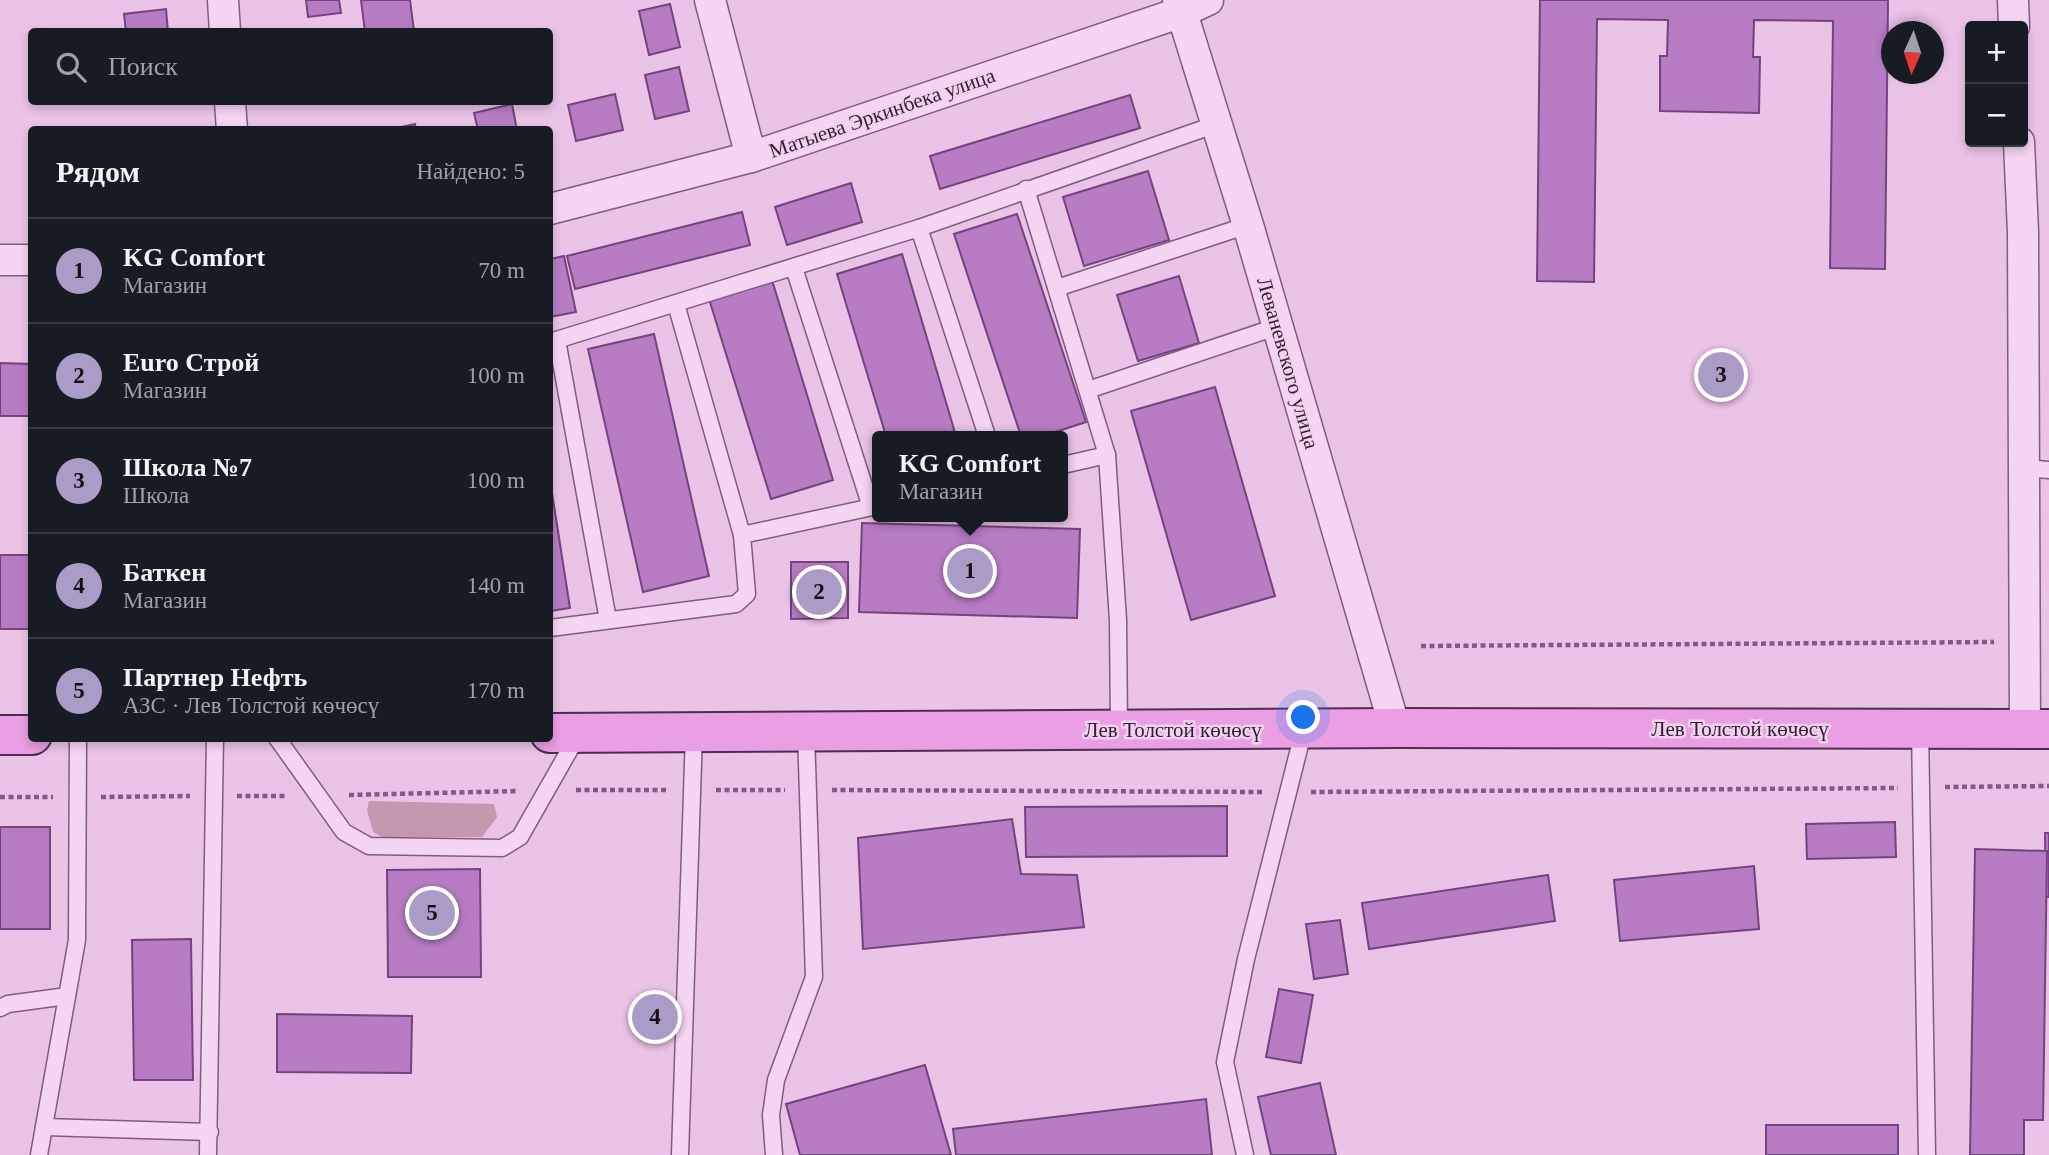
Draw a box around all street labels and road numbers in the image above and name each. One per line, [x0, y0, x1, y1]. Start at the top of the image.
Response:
street label: Матыева Эркинбека улица [766, 63, 999, 163]
street label: Леваневского улица [1252, 274, 1324, 452]
street label: Лев Толстой көчөсү [1651, 717, 1829, 741]
street label: Лев Толстой көчөсү [1084, 718, 1262, 742]

